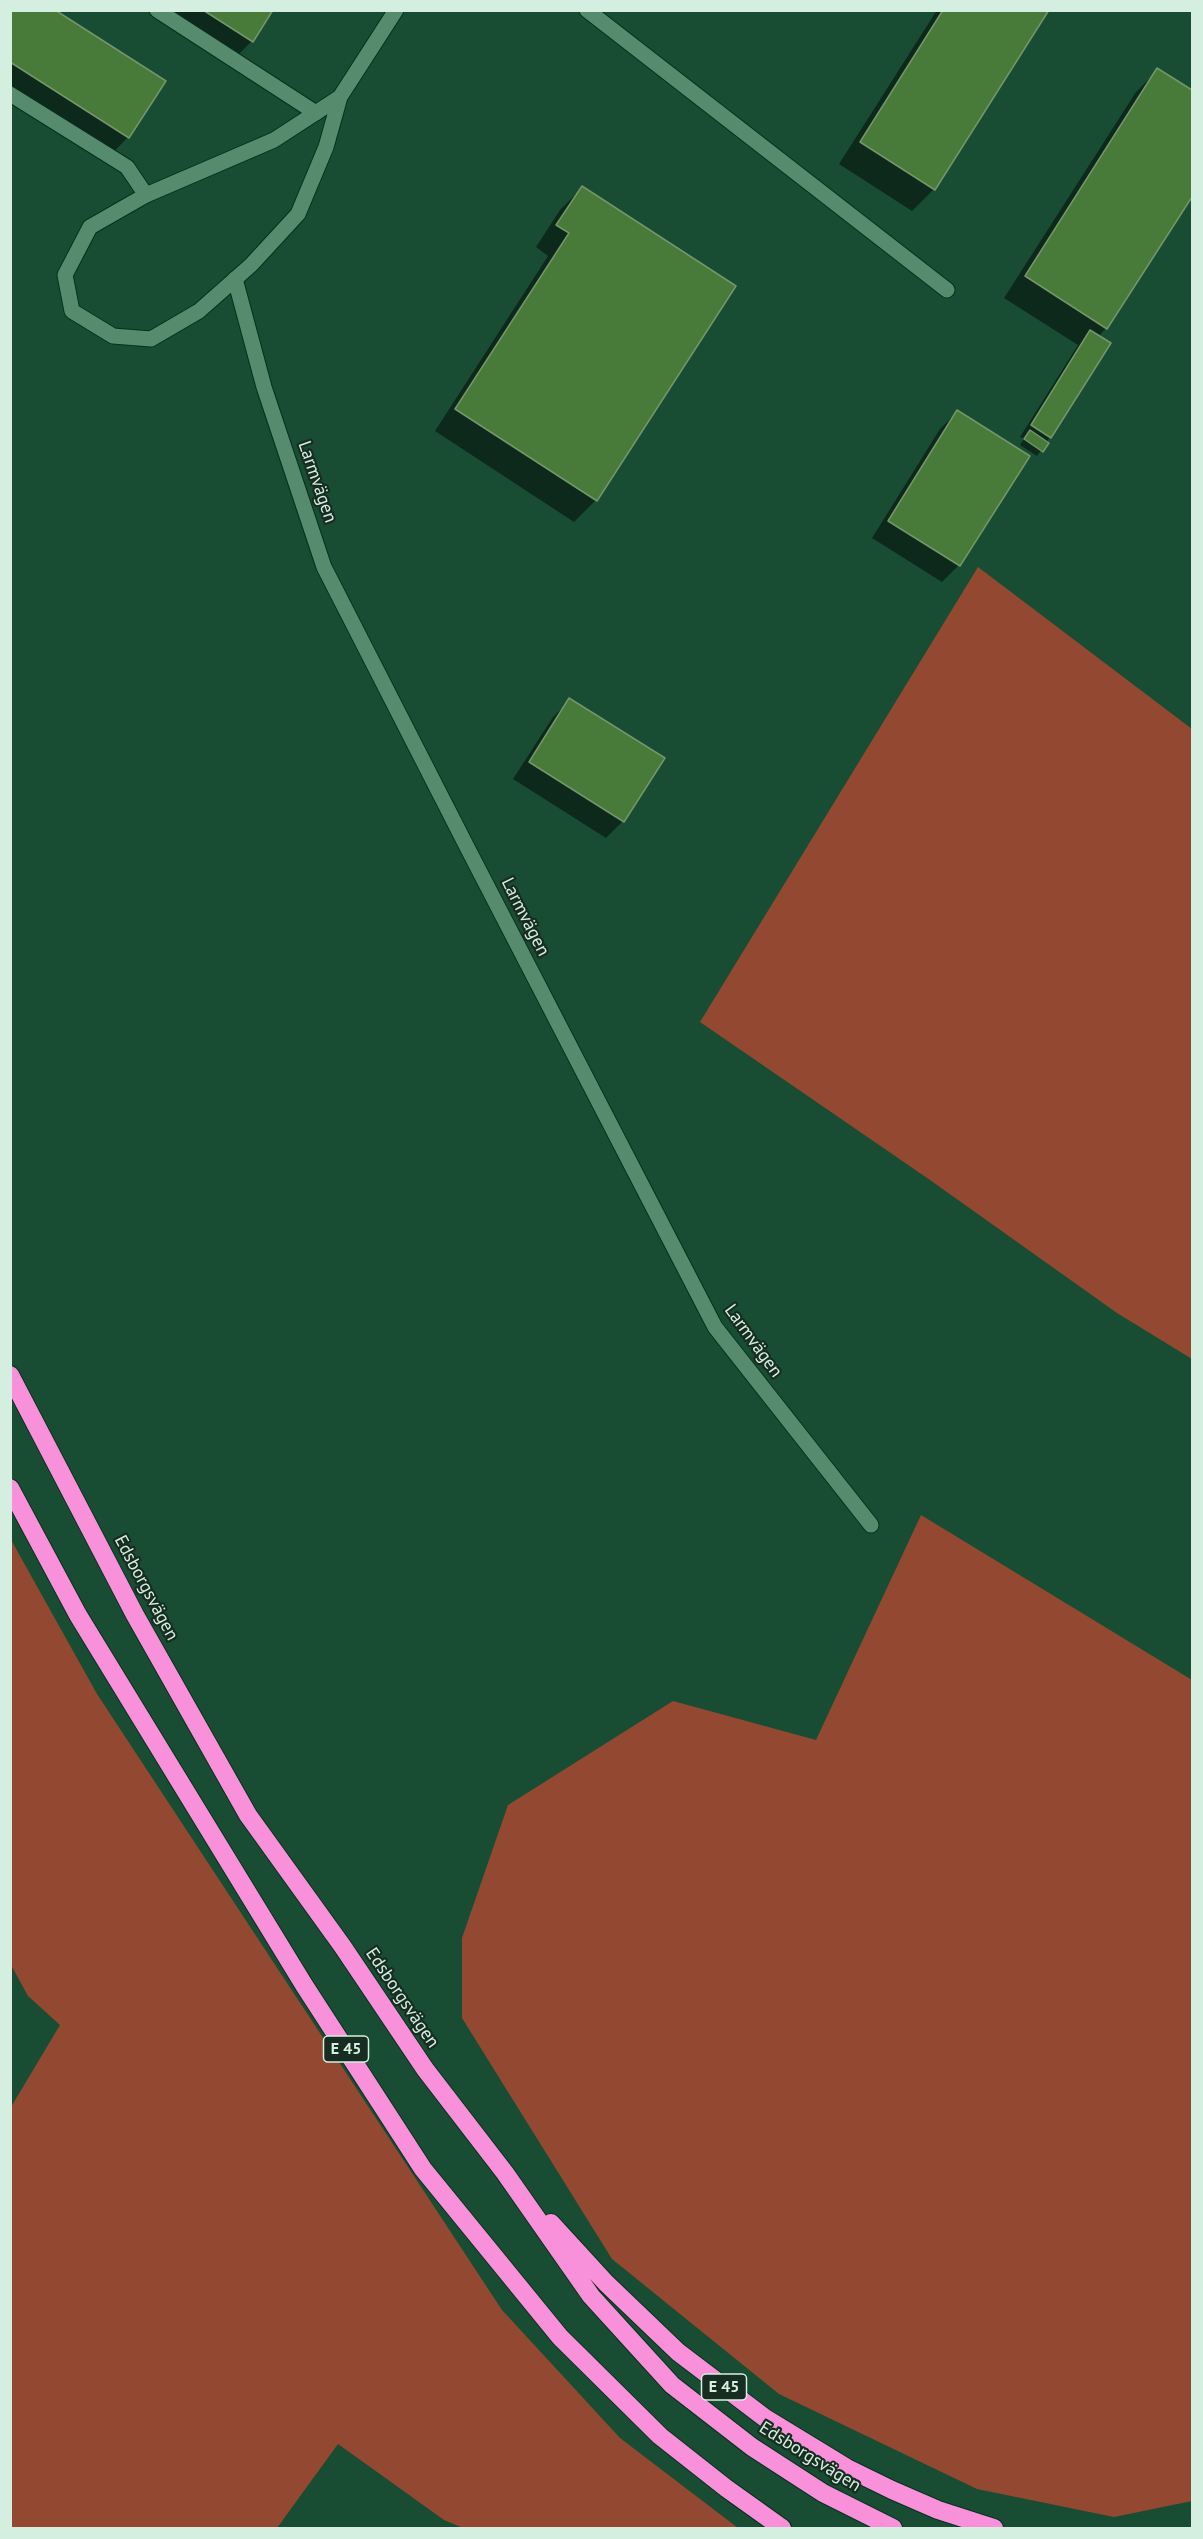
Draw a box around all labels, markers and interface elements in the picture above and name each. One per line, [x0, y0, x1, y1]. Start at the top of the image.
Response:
street label: Larmvägen [293, 438, 341, 526]
street label: Larmvägen [496, 874, 554, 960]
street label: Larmvägen [719, 1300, 787, 1382]
street label: Edsborgsvägen [109, 1532, 183, 1644]
street label: Edsborgsvägen [361, 1944, 443, 2052]
road number: E 45 [324, 2036, 368, 2062]
road number: E 45 [702, 2374, 746, 2400]
street label: Edsborgsvägen [755, 2417, 865, 2497]

